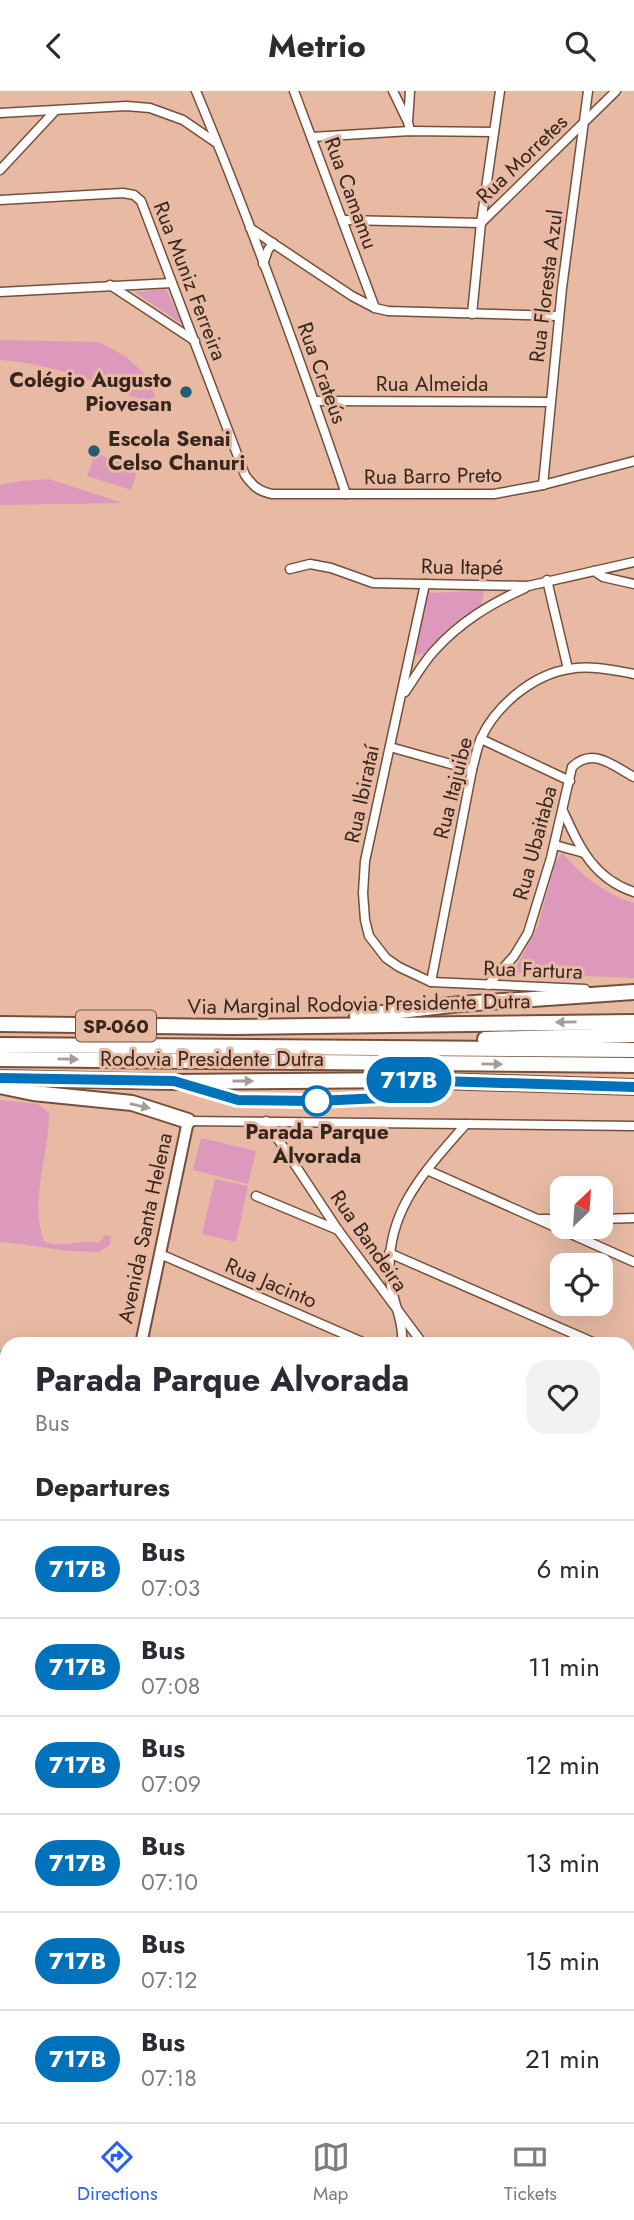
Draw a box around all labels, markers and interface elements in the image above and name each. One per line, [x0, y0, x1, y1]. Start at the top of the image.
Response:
text: Metrio [268, 23, 366, 69]
icon: back [35, 27, 73, 65]
icon: search [561, 27, 599, 65]
street label: Rua Morretes [470, 108, 574, 210]
street label: Rua Camamu [317, 133, 385, 253]
street label: Rua Muniz Ferreira [146, 197, 234, 365]
street label: Rua Floresta Azul [522, 208, 570, 364]
street label: Rua Crateús [290, 318, 354, 428]
place label: Colégio Augusto Piovesan [9, 365, 172, 419]
street label: Rua Almeida [376, 369, 488, 399]
marker: Colégio Augusto Piovesan [178, 384, 194, 400]
place label: Escola Senai Celso Chanuri [108, 424, 245, 478]
marker: Escola Senai Celso Chanuri [86, 443, 102, 459]
street label: Rua Barro Preto [364, 460, 502, 492]
street label: Rua Itapé [421, 551, 504, 583]
street label: Rua Itajuibe [426, 734, 480, 842]
street label: Rua Ibirataí [337, 741, 387, 846]
street label: Rua Ubaitaba [505, 783, 565, 903]
street label: Rua Fartura [483, 953, 583, 987]
street label: Via Marginal Rodovia Presidente Dutra [187, 986, 531, 1022]
road number: SP-060 [76, 1011, 156, 1042]
one-way arrow [555, 1017, 577, 1028]
street label: Rodovia Presidente Dutra [100, 1044, 324, 1074]
one-way arrow [57, 1053, 79, 1065]
line badge: 717B [360, 1057, 458, 1103]
one-way arrow [481, 1058, 503, 1069]
text: 717B [380, 1062, 438, 1097]
one-way arrow [232, 1075, 254, 1087]
marker: Parada Parque Alvorada [302, 1086, 332, 1116]
one-way arrow [129, 1100, 151, 1111]
place label: Parada Parque Alvorada [245, 1117, 389, 1171]
street label: Avenida Santa Helena [110, 1130, 180, 1326]
north arrow [550, 1176, 612, 1239]
map controls [550, 1176, 613, 1316]
street label: Rua Bandeira [323, 1184, 415, 1298]
street label: Rua Jacinto [220, 1250, 322, 1316]
button: locate [550, 1253, 613, 1316]
text: Parada Parque Alvorada [35, 1356, 409, 1403]
button: heart [526, 1360, 600, 1434]
text: Bus [35, 1406, 69, 1440]
text: Departures [35, 1468, 170, 1506]
text: Bus [141, 1533, 185, 1571]
text: 6 min [537, 1550, 600, 1588]
text: 717B [49, 1551, 106, 1586]
text: 07:03 [141, 1571, 200, 1605]
text: Bus [141, 1631, 185, 1669]
text: 11 min [528, 1648, 600, 1686]
text: 717B [49, 1649, 106, 1684]
text: 07:08 [141, 1669, 200, 1703]
text: Bus [141, 1729, 185, 1767]
text: 12 min [525, 1746, 600, 1784]
text: 717B [49, 1747, 106, 1782]
text: 07:09 [141, 1767, 201, 1801]
text: Bus [141, 1827, 185, 1865]
text: 13 min [526, 1844, 600, 1882]
text: 717B [49, 1845, 106, 1880]
text: 07:10 [141, 1865, 198, 1899]
text: Bus [141, 1925, 185, 1963]
text: 15 min [525, 1942, 600, 1980]
text: 717B [49, 1943, 106, 1978]
text: 07:12 [141, 1963, 197, 1997]
text: Bus [141, 2023, 185, 2061]
text: 21 min [525, 2040, 600, 2078]
text: 717B [49, 2041, 106, 2076]
text: 07:18 [141, 2061, 197, 2095]
tab: Directions [77, 2138, 158, 2207]
tab: Map [312, 2138, 350, 2207]
tab: Tickets [504, 2138, 557, 2207]

